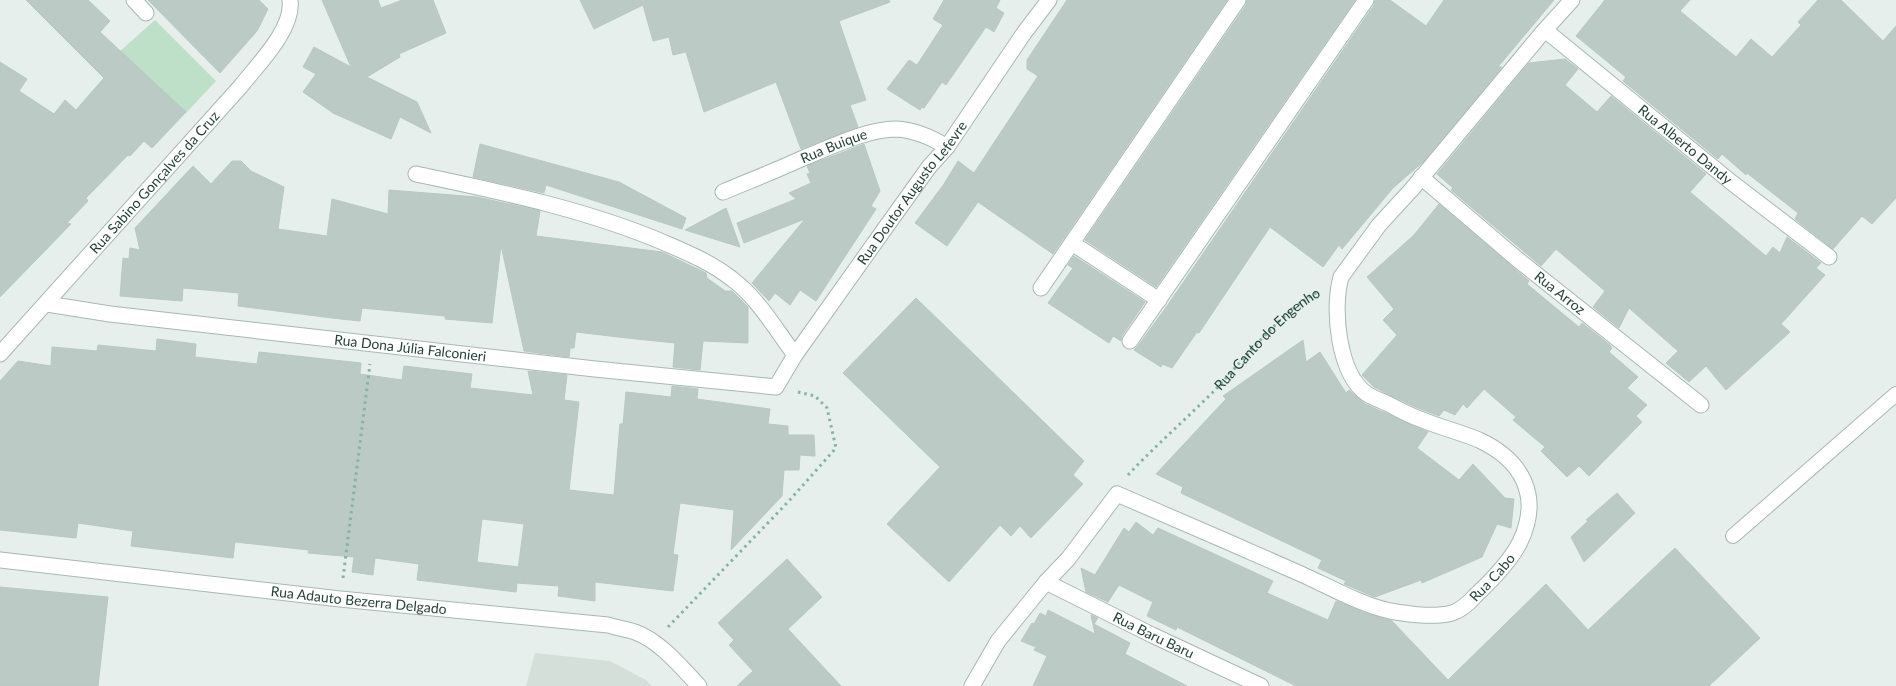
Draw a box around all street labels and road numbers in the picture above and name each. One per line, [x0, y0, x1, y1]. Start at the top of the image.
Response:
street label: Rua Alberto Dandy [1635, 101, 1737, 188]
street label: Rua Sabino Gonçalves da Cruz [86, 107, 223, 257]
street label: Rua Doutor Augusto Lefevre [853, 118, 970, 268]
street label: Rua Buique [798, 125, 869, 166]
street label: Rua Arroz [1531, 267, 1589, 318]
street label: Rua Canto do Engenho [1210, 284, 1323, 393]
street label: Rua Dona Júlia Falconieri [333, 330, 487, 365]
street label: Rua Cabo [1465, 550, 1518, 604]
street label: Rua Adauto Bezerra Delgado [270, 582, 448, 617]
street label: Rua Baru Baru [1110, 608, 1197, 662]

